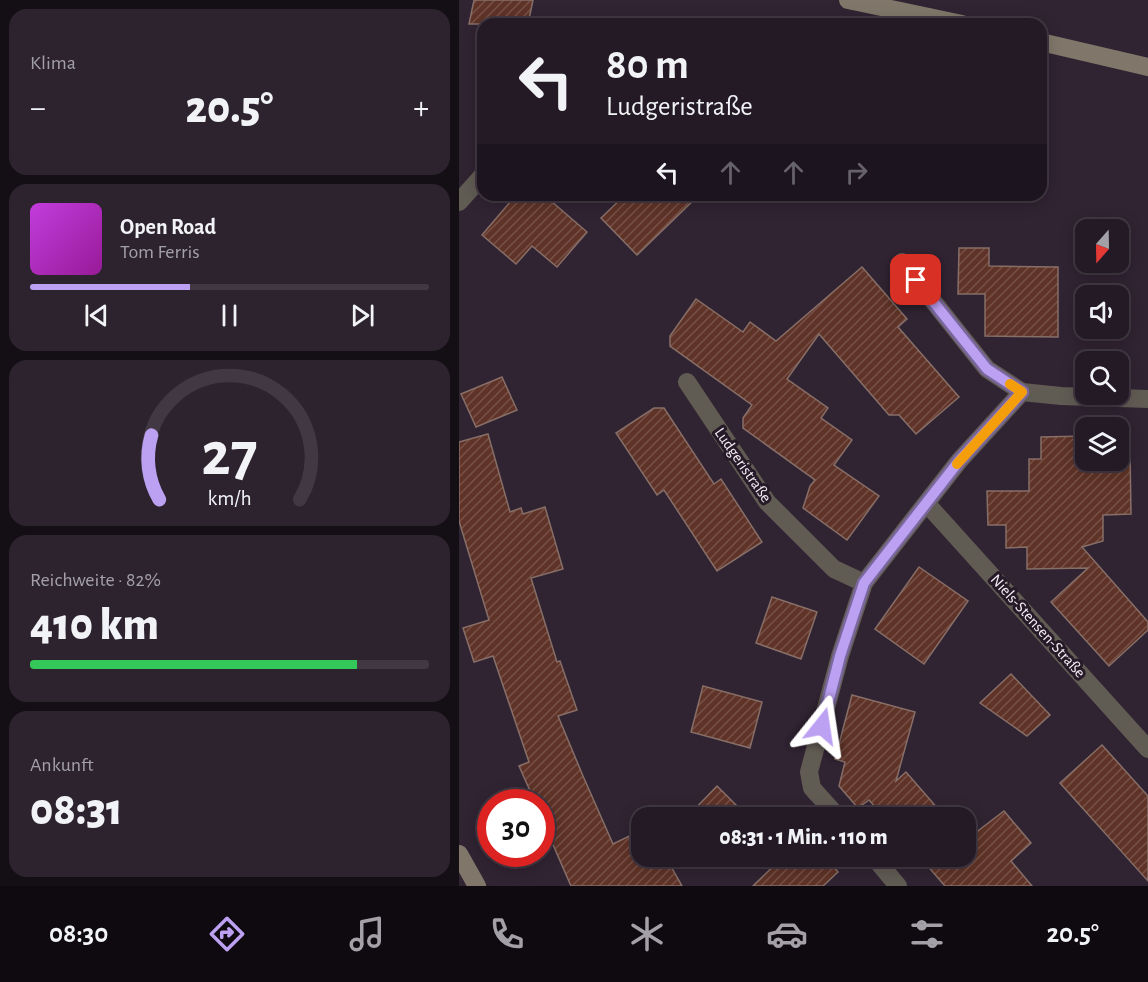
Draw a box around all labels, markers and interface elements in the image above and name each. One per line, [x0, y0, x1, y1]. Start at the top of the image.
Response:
icon: left [507, 42, 585, 120]
text: 80 m [606, 44, 689, 86]
text: Klima [30, 53, 76, 73]
text: 20.5° [186, 86, 273, 131]
text: − [30, 92, 46, 125]
text: + [413, 92, 429, 125]
text: Ludgeristraße [606, 93, 753, 120]
icon: left [651, 156, 684, 189]
icon: ahead [714, 156, 747, 189]
icon: ahead [777, 156, 810, 189]
icon: right [840, 156, 873, 189]
text: Open Road [120, 216, 216, 238]
north arrow [1075, 219, 1129, 273]
map controls [1075, 219, 1129, 471]
text: Tom Ferris [120, 242, 200, 262]
pin [890, 254, 941, 305]
icon: arrive [899, 263, 932, 296]
button: sound [1075, 285, 1129, 339]
icon: previous [80, 299, 113, 332]
icon: pause [213, 299, 246, 332]
icon: next [346, 299, 379, 332]
button: search [1075, 351, 1129, 405]
button: layers [1075, 417, 1129, 471]
text: 27 [201, 424, 258, 486]
street label: Ludgeristraße [712, 425, 774, 505]
text: km/h [207, 488, 252, 509]
text: Reichweite · 82% [30, 570, 161, 590]
street label: Niels-Stensen-Straße [988, 571, 1088, 681]
text: 410 km [30, 603, 159, 648]
position arrow [790, 694, 854, 758]
text: Ankunft [30, 755, 94, 775]
text: 08:31 [30, 788, 123, 833]
speed limit sign: 30 [477, 789, 555, 867]
text: 08:31 · 1 Min. · 110 m [719, 826, 888, 848]
icon: directions [206, 913, 248, 955]
icon: music [346, 913, 388, 955]
icon: phone [486, 913, 528, 955]
icon: climate [626, 913, 668, 955]
icon: car [766, 913, 808, 955]
icon: filters [906, 913, 948, 955]
text: 08:30 [49, 920, 108, 947]
text: 20.5° [1046, 920, 1099, 947]

